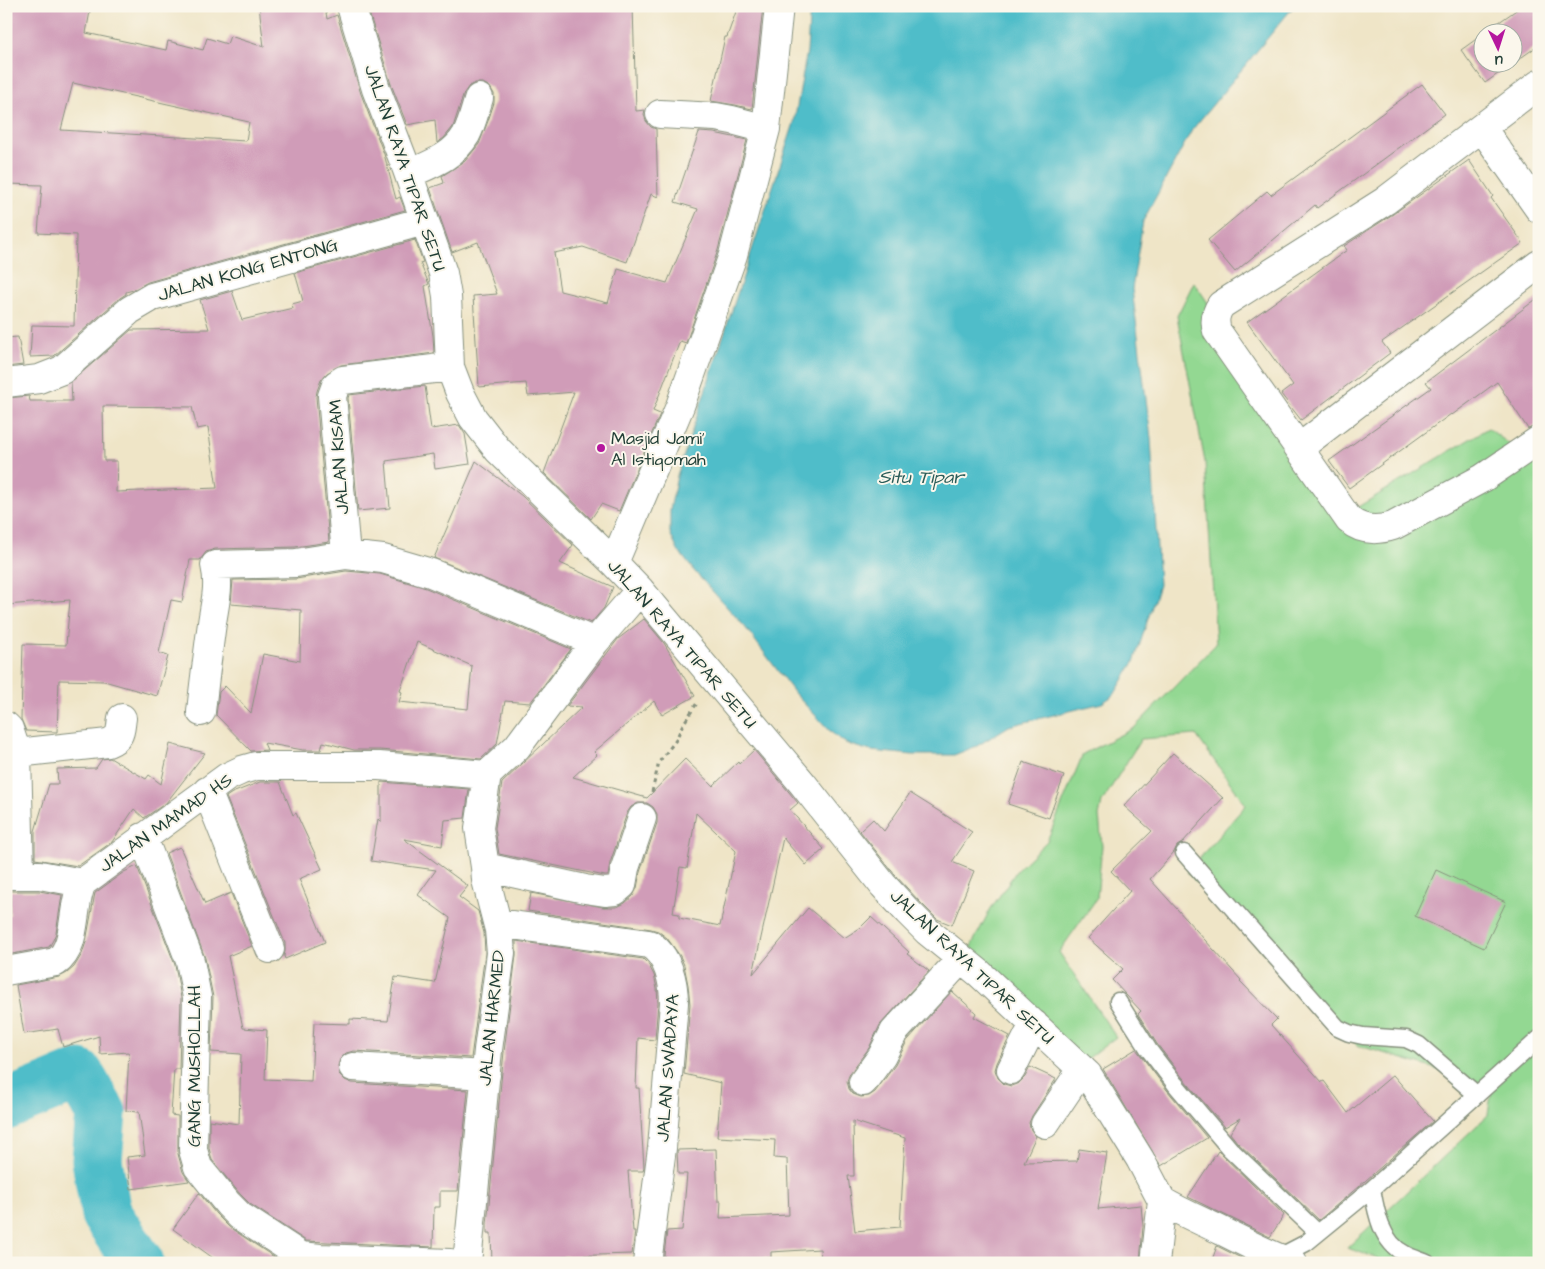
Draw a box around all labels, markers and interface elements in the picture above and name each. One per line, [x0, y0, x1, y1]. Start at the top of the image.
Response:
north arrow [1472, 22, 1522, 72]
text: U [1494, 50, 1503, 70]
street label: JALAN RAYA TIPAR SETU [358, 61, 452, 275]
street label: JALAN KONG ENTONG [155, 232, 342, 308]
street label: JALAN KISAM [323, 399, 355, 515]
place label: Masjid Jami' Al Istiqomah [611, 426, 706, 472]
marker: Masjid Jami' Al Istiqomah [595, 442, 607, 454]
water label: Situ Tipar [878, 464, 966, 491]
street label: JALAN RAYA TIPAR SETU [601, 554, 763, 734]
street label: JALAN MAMAD HS [94, 768, 238, 878]
street label: JALAN RAYA TIPAR SETU [884, 884, 1060, 1050]
street label: JALAN HARMED [472, 949, 512, 1087]
street label: GANG MUSHOLLAH [182, 985, 207, 1147]
street label: JALAN SWADAYA [650, 993, 686, 1143]

